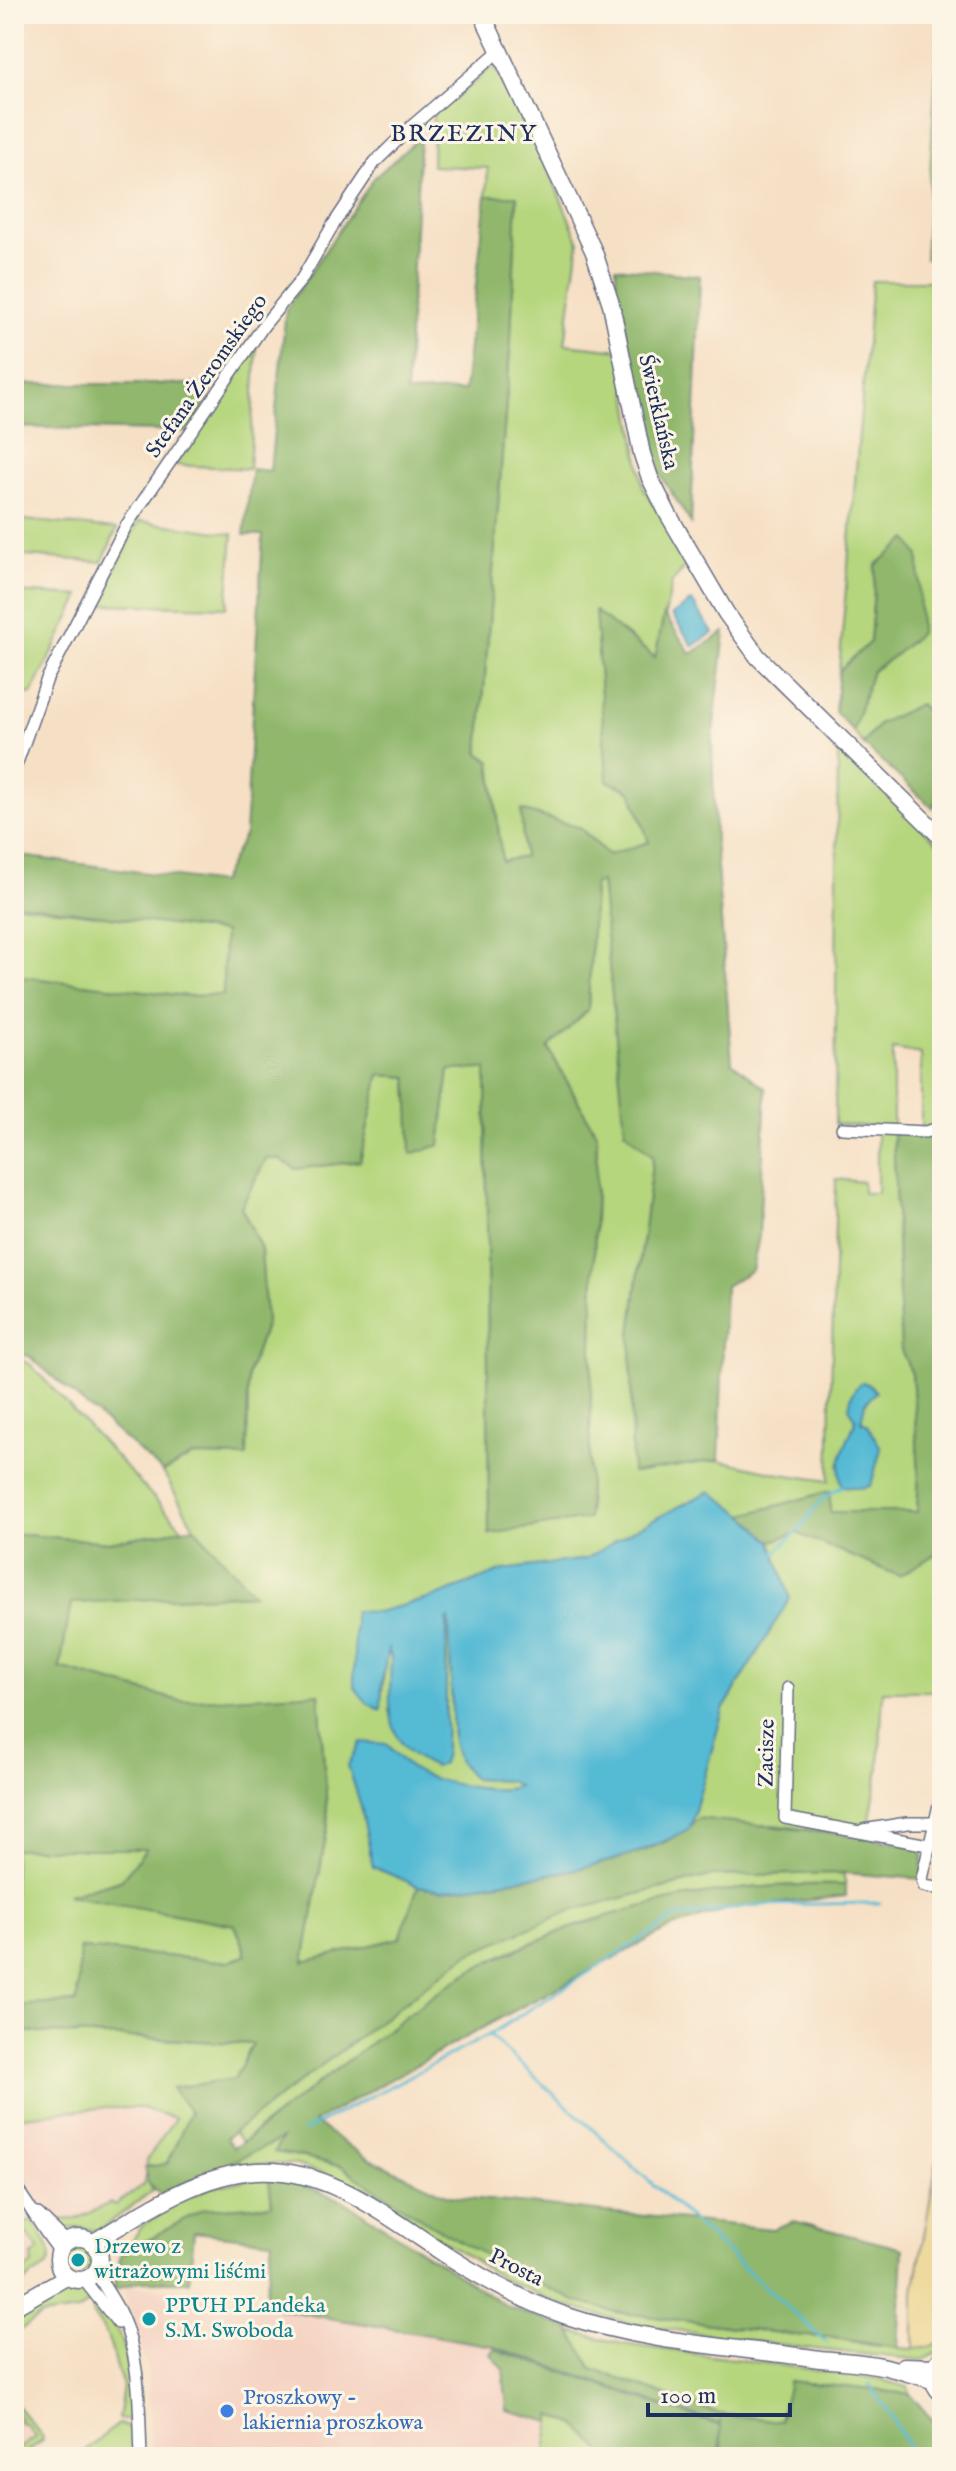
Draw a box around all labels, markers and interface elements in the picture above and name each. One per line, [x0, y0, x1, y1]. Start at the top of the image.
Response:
district label: BRZEZINY [390, 119, 538, 150]
street label: Stefana Żeromskiego [140, 288, 274, 464]
street label: Świerklańska [631, 352, 685, 473]
street label: Zacisze [752, 1719, 782, 1787]
place label: Drzewo z witrażowymi liśćmi [94, 2233, 266, 2286]
street label: Prosta [484, 2242, 548, 2294]
marker: Drzewo z witrażowymi liśćmi [69, 2251, 87, 2269]
place label: PPUH PLandeka S.M. Swoboda [165, 2292, 326, 2345]
marker: PPUH PLandeka S.M. Swoboda [140, 2310, 158, 2328]
scale bar [648, 2367, 790, 2417]
text: 100 m [660, 2381, 716, 2412]
place label: Proszkowy - lakiernia proszkowa [243, 2384, 424, 2437]
marker: Proszkowy - lakiernia proszkowa [218, 2402, 236, 2420]

